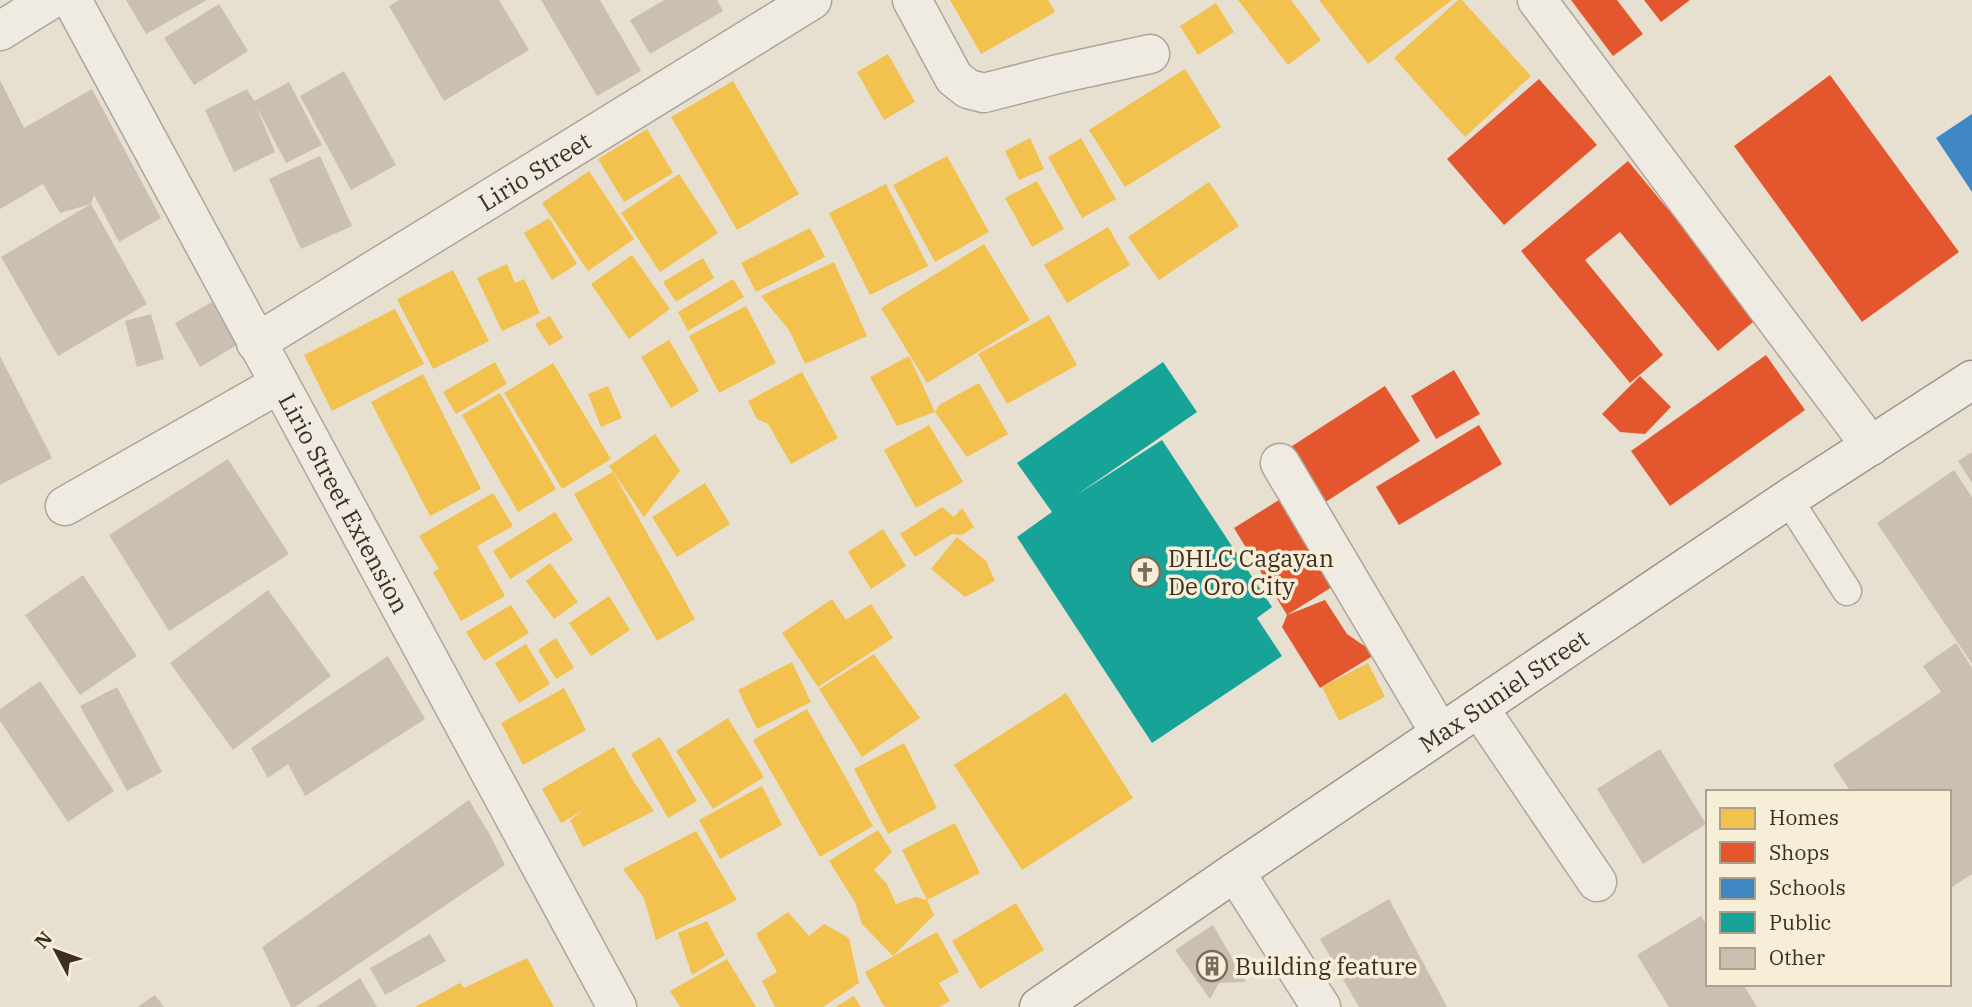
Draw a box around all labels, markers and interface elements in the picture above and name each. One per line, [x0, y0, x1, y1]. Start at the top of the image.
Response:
street label: Lirio Street [472, 124, 597, 218]
street label: Lirio Street Extension [272, 387, 417, 619]
place label: DHLC Cagayan De Oro City [1168, 542, 1334, 602]
church icon: DHLC Cagayan De Oro City [1128, 555, 1162, 589]
street label: Max Suniel Street [1413, 622, 1595, 759]
legend [1706, 790, 1951, 986]
text: Homes [1769, 803, 1839, 831]
text: Shops [1769, 838, 1829, 866]
text: Schools [1769, 873, 1846, 901]
text: Public [1769, 908, 1831, 936]
north arrow [21, 916, 91, 986]
text: N [29, 926, 57, 953]
text: Other [1769, 943, 1826, 971]
building icon: Building feature [1195, 949, 1229, 983]
place label: Building feature [1235, 950, 1417, 982]

